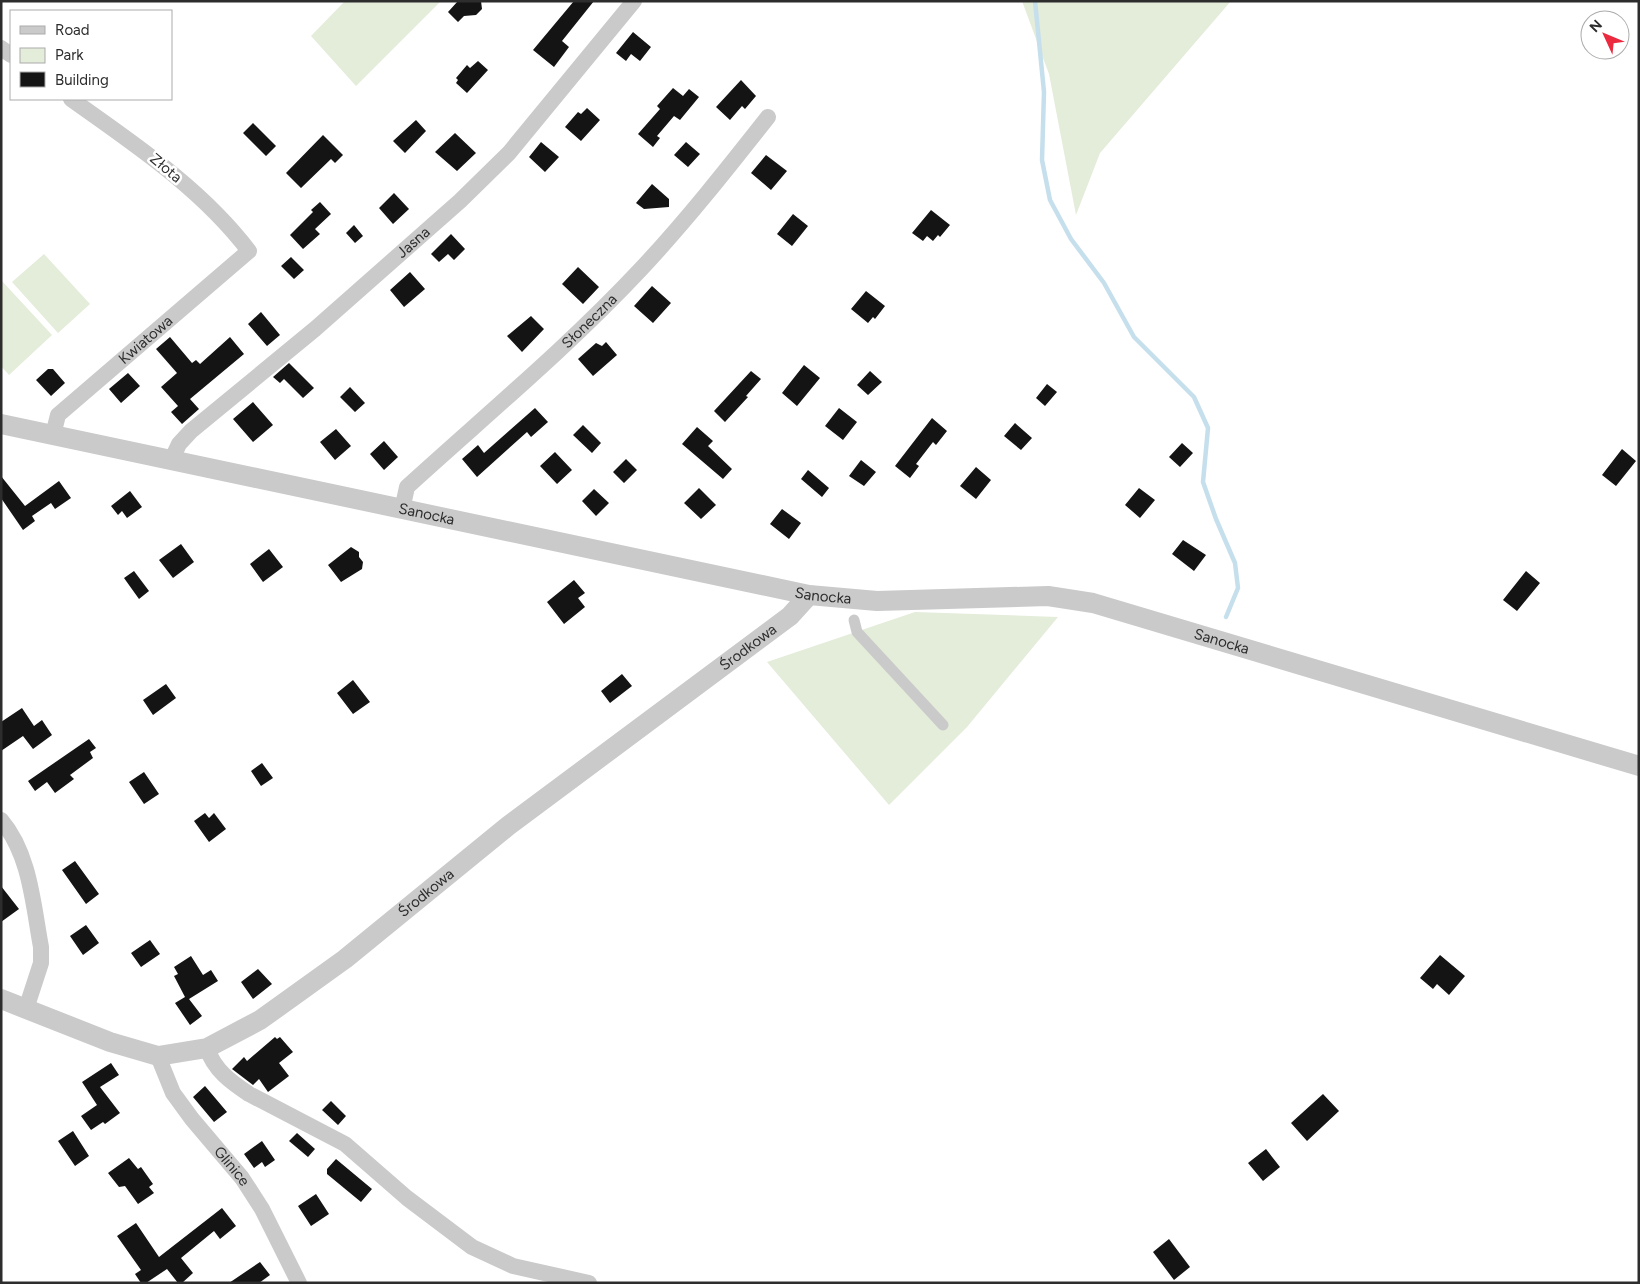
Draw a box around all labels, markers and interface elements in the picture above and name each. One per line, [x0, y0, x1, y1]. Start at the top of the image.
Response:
legend [10, 10, 172, 100]
north arrow [1580, 10, 1630, 60]
text: N [1586, 17, 1606, 36]
text: Road [55, 21, 90, 39]
text: Park [55, 46, 84, 64]
text: Building [55, 71, 109, 89]
street label: Złota [146, 150, 186, 186]
street label: Jasna [393, 223, 434, 262]
street label: Słoneczna [558, 290, 621, 352]
street label: Kwiatowa [115, 312, 176, 368]
street label: Sanocka [397, 499, 456, 529]
street label: Sanocka [793, 583, 852, 608]
street label: Środkowa [716, 620, 780, 674]
street label: Sanocka [1192, 625, 1251, 658]
street label: Środkowa [395, 865, 458, 921]
street label: Glinice [210, 1143, 254, 1189]

